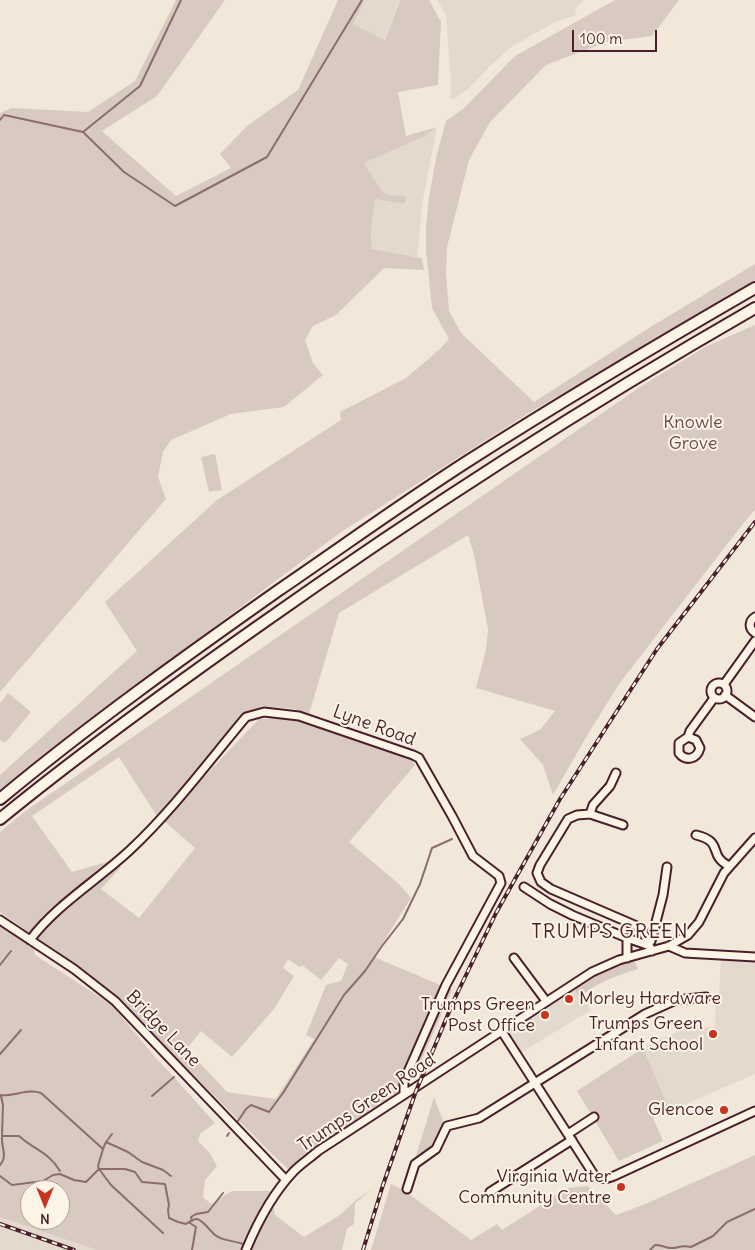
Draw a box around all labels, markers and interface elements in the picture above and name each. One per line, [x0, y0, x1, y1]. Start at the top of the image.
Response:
scale bar [575, 20, 660, 52]
text: 100 m [580, 29, 622, 48]
park label: Knowle Grove [663, 412, 723, 454]
street label: Lyne Road [330, 701, 418, 751]
district label: TRUMPS GREEN [530, 920, 690, 944]
street label: Bridge Lane [121, 986, 205, 1072]
place label: Morley Hardware [579, 988, 721, 1010]
marker: Morley Hardware [563, 993, 575, 1005]
place label: Trumps Green Post Office [421, 994, 535, 1036]
marker: Trumps Green Post Office [539, 1009, 551, 1021]
place label: Trumps Green Infant School [589, 1013, 703, 1056]
marker: Trumps Green Infant School [707, 1028, 719, 1040]
street label: Trumps Green Road [294, 1049, 440, 1157]
place label: Glencoe [648, 1099, 714, 1121]
marker: Glencoe [718, 1104, 730, 1116]
place label: Virginia Water Community Centre [458, 1166, 611, 1208]
north arrow [20, 1180, 70, 1230]
marker: Virginia Water Community Centre [615, 1181, 627, 1193]
text: N [40, 1210, 50, 1228]

